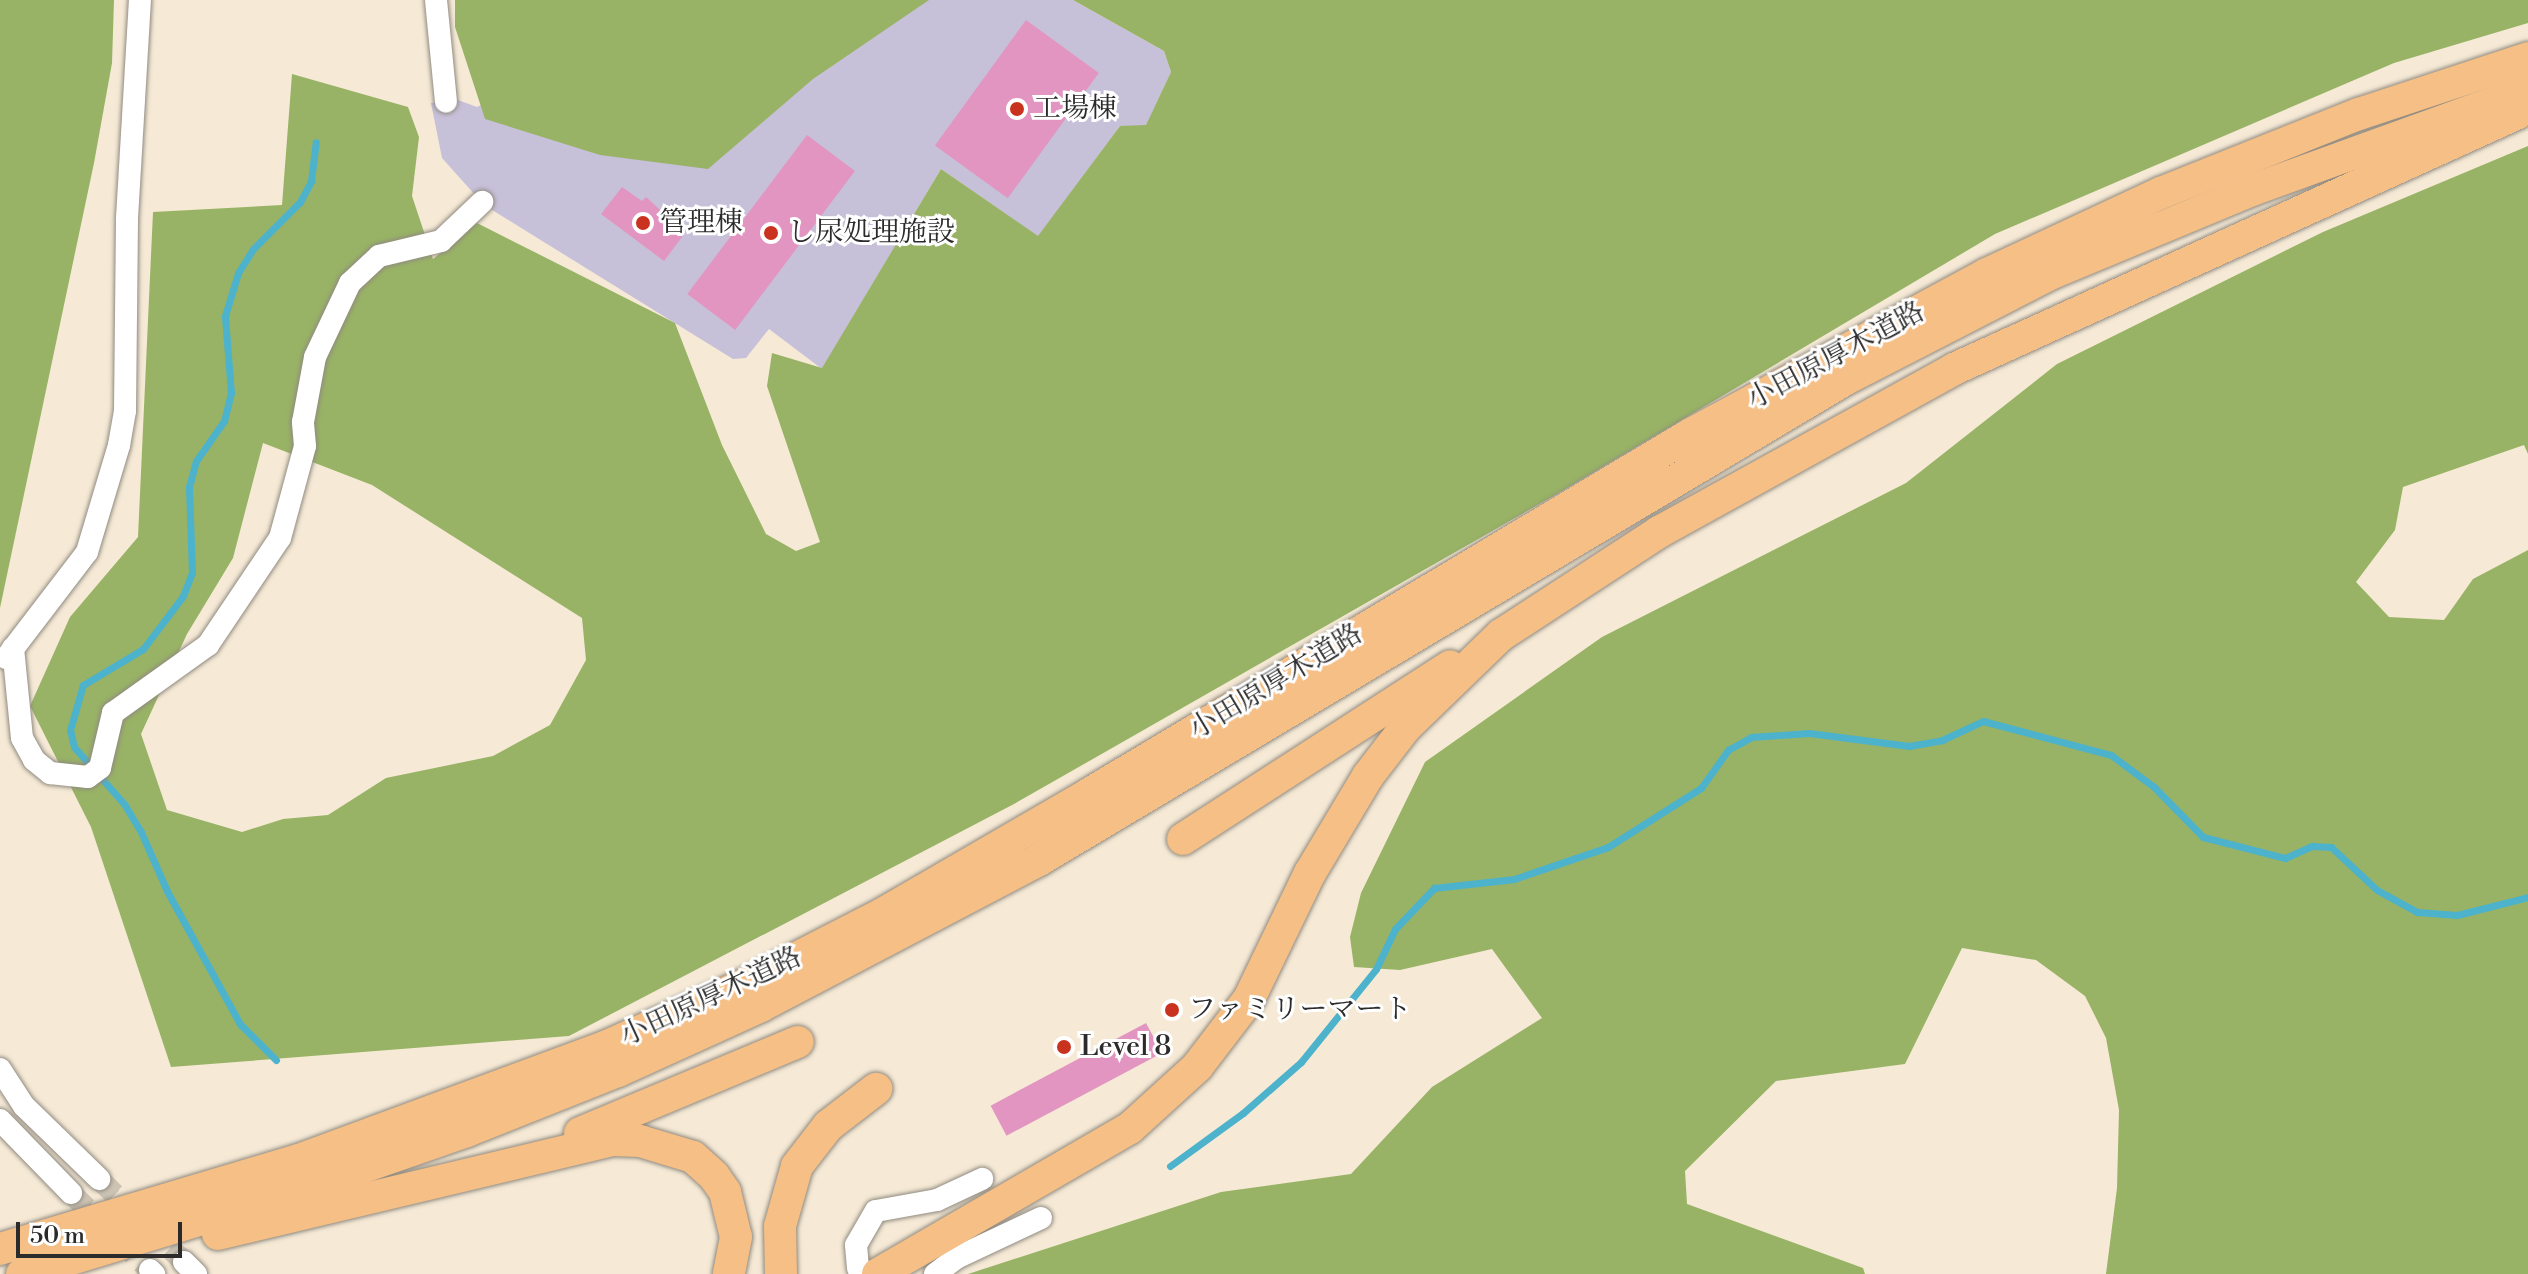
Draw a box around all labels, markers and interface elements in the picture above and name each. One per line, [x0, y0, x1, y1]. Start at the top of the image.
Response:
place label: 工場棟 [1033, 92, 1117, 126]
marker: 工場棟 [1008, 100, 1026, 118]
place label: 管理棟 [659, 206, 743, 240]
marker: 管理棟 [634, 214, 652, 232]
place label: し尿処理施設 [787, 216, 955, 250]
marker: し尿処理施設 [762, 224, 780, 242]
street label: 小田原厚木道路 [1742, 295, 1930, 417]
street label: 小田原厚木道路 [1183, 617, 1369, 747]
street label: 小田原厚木道路 [615, 940, 807, 1054]
place label: ファミリーマート [1188, 993, 1412, 1027]
marker: ファミリーマート [1163, 1001, 1181, 1019]
place label: Level 8 [1080, 1030, 1171, 1064]
marker: Level 8 [1055, 1038, 1073, 1056]
scale bar [20, 1206, 186, 1256]
text: 50 m [30, 1221, 85, 1251]

